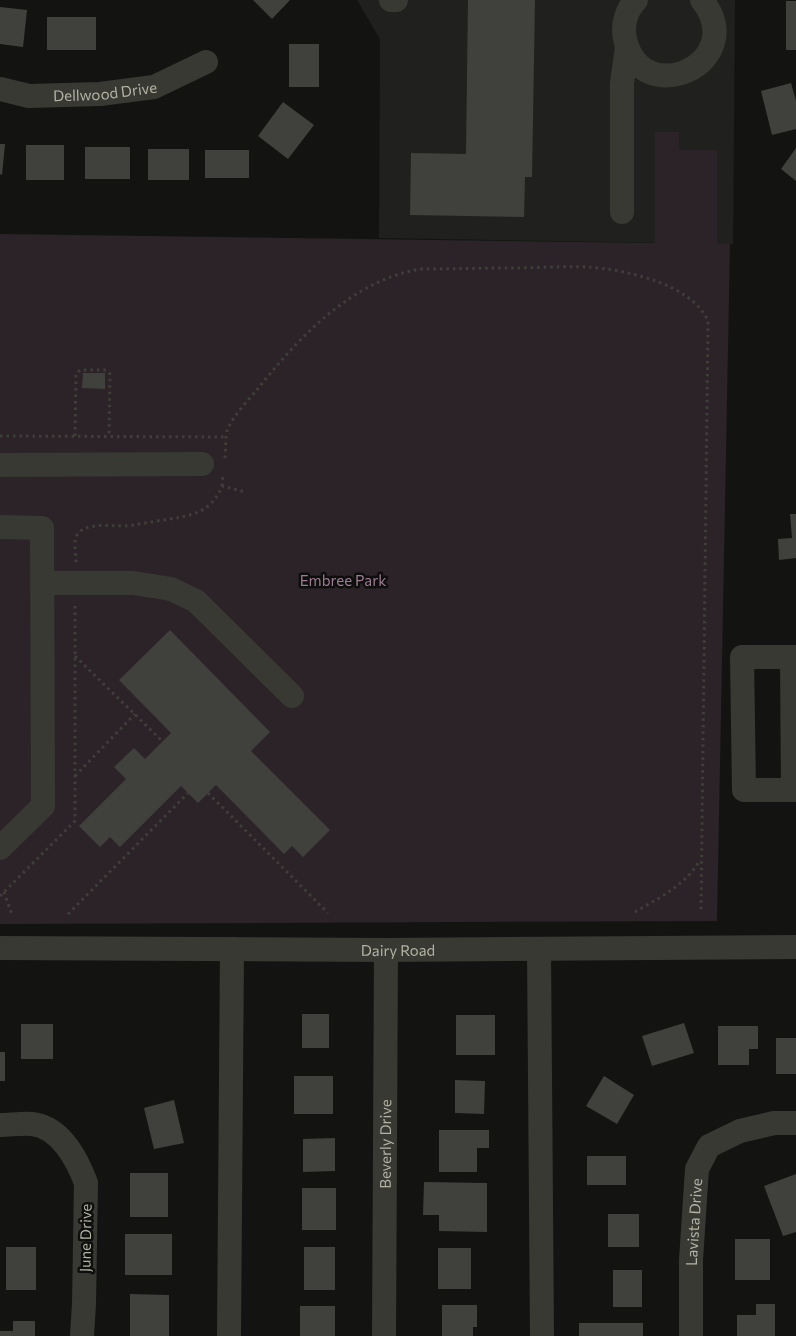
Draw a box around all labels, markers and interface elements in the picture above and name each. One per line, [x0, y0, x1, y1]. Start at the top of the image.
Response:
street label: Dellwood Drive [53, 78, 158, 104]
park label: Embree Park [300, 571, 386, 589]
street label: Dairy Road [361, 941, 435, 959]
street label: Beverly Drive [376, 1099, 394, 1189]
street label: Lavista Drive [682, 1178, 705, 1266]
street label: June Drive [75, 1204, 95, 1272]

